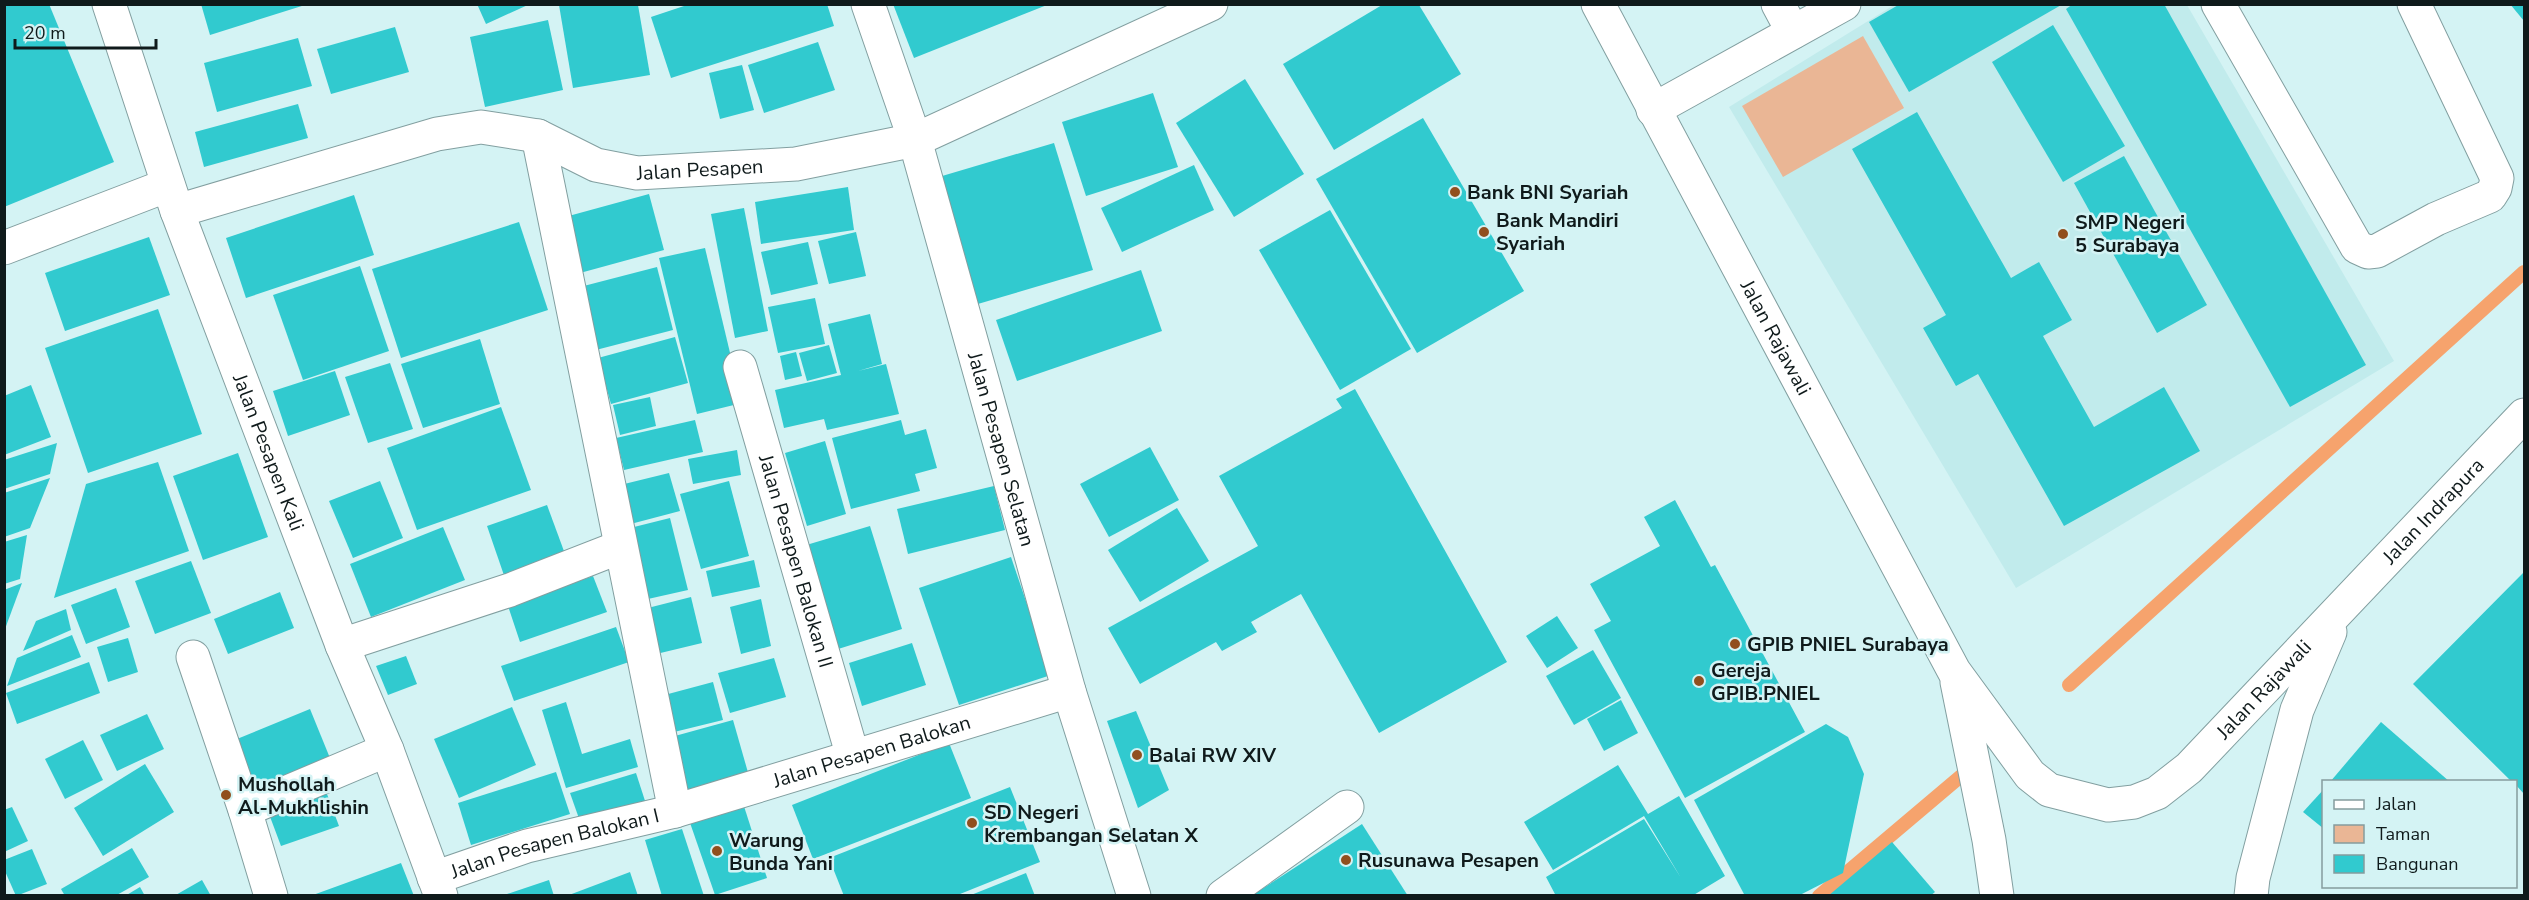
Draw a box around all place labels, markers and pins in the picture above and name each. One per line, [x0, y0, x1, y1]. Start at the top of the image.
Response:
place label: Bank BNI Syariah [1467, 179, 1629, 206]
marker: Bank BNI Syariah [1448, 185, 1462, 199]
place label: Bank Mandiri Syariah [1496, 207, 1619, 257]
place label: SMP Negeri 5 Surabaya [2075, 209, 2185, 259]
marker: Bank Mandiri Syariah [1477, 225, 1491, 239]
marker: SMP Negeri 5 Surabaya [2056, 227, 2070, 241]
place label: GPIB PNIEL Surabaya [1747, 631, 1949, 658]
marker: GPIB PNIEL Surabaya [1728, 637, 1742, 651]
place label: Gereja GPIB.PNIEL [1711, 657, 1820, 707]
marker: Gereja GPIB.PNIEL [1692, 674, 1706, 688]
place label: Balai RW XIV [1149, 742, 1277, 769]
marker: Balai RW XIV [1130, 748, 1144, 762]
place label: Mushollah Al-Mukhlishin [238, 771, 369, 821]
marker: Mushollah Al-Mukhlishin [219, 788, 233, 802]
place label: SD Negeri Krembangan Selatan X [984, 799, 1199, 849]
marker: SD Negeri Krembangan Selatan X [965, 816, 979, 830]
place label: Warung Bunda Yani [729, 827, 833, 877]
marker: Warung Bunda Yani [710, 844, 724, 858]
place label: Rusunawa Pesapen [1358, 847, 1539, 874]
marker: Rusunawa Pesapen [1339, 853, 1353, 867]

